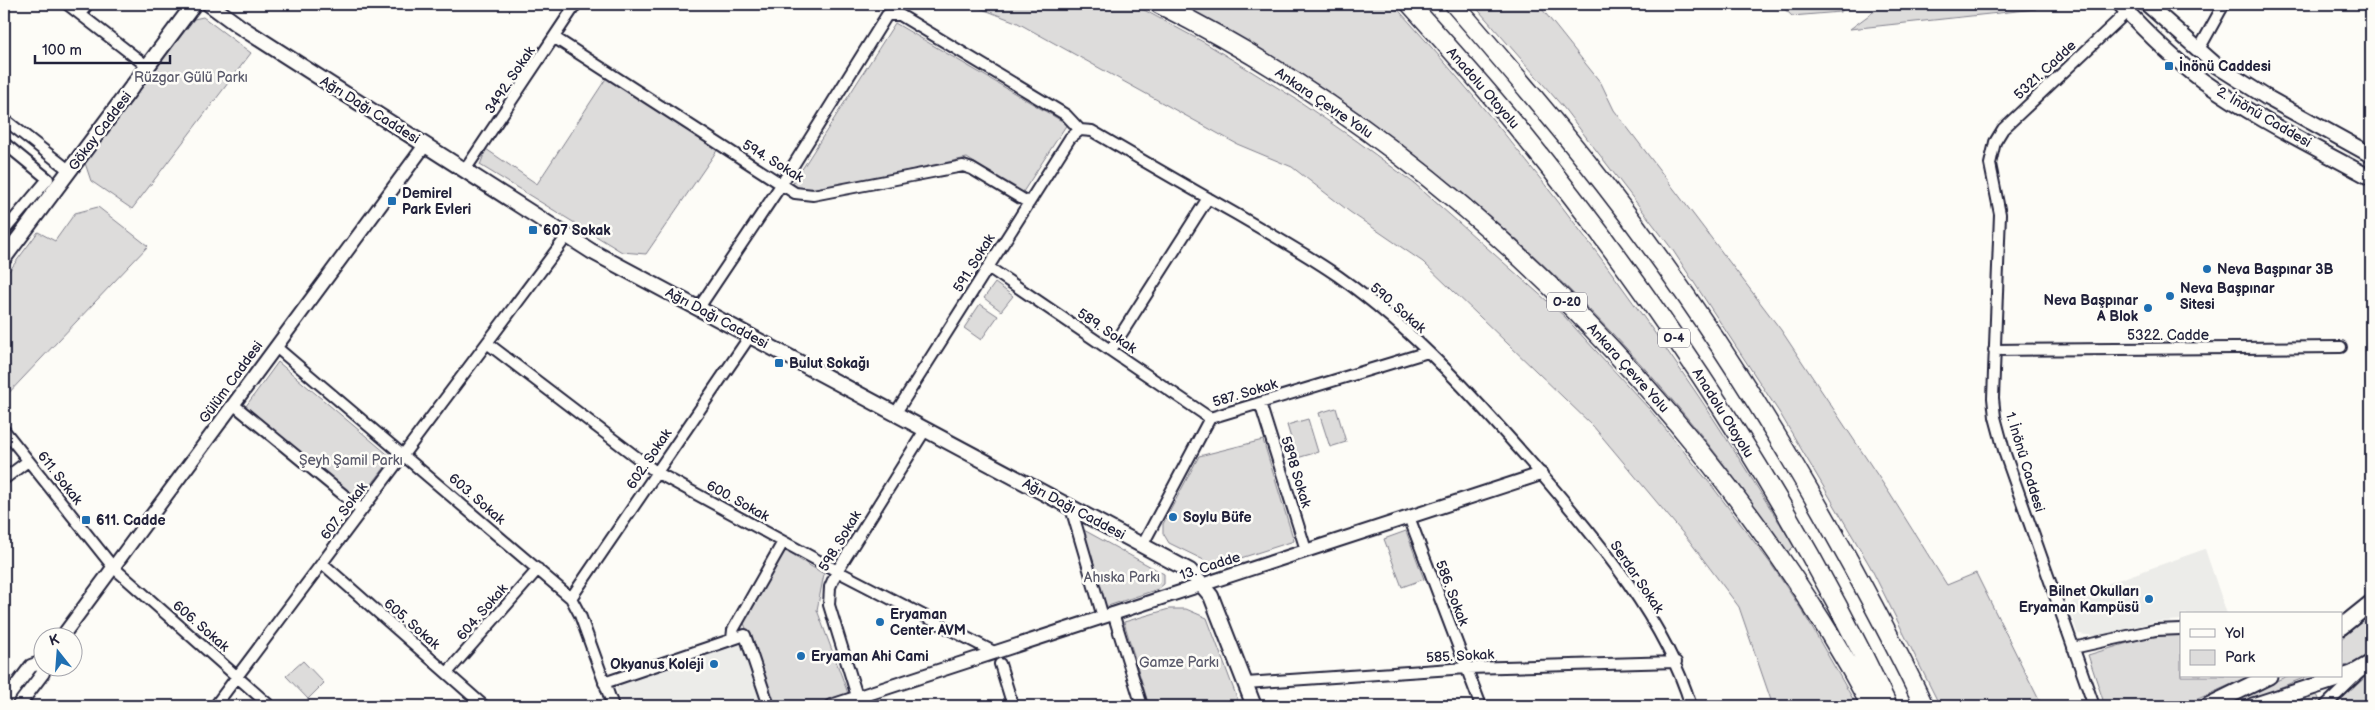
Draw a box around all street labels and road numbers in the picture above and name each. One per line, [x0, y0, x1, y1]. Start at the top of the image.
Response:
street label: 5321. Cadde [2010, 37, 2080, 103]
street label: 3492. Sokak [481, 43, 539, 117]
street label: Anadolu Otoyolu [1443, 44, 1523, 132]
street label: Ankara Çevre Yolu [1272, 64, 1376, 142]
street label: Ağrı Dağı Caddesi [317, 73, 423, 147]
street label: 2. İnönü Caddesi [2214, 82, 2315, 151]
street label: Gökay Caddesi [65, 88, 135, 174]
street label: 594. Sokak [739, 136, 807, 186]
street label: 591. Sokak [949, 231, 999, 295]
street label: 590. Sokak [1367, 279, 1429, 337]
street label: Ağrı Dağı Caddesi [663, 284, 771, 352]
road number: O-20 [1547, 292, 1587, 312]
street label: 589. Sokak [1074, 305, 1140, 357]
street label: Ankara Çevre Yolu [1583, 320, 1673, 416]
street label: 5322. Cadde [2127, 327, 2209, 344]
road number: O-4 [1658, 328, 1690, 348]
street label: Gülüm Caddesi [196, 338, 266, 426]
street label: Anadolu Otoyolu [1689, 365, 1757, 461]
street label: 587. Sokak [1210, 375, 1280, 411]
street label: 1. İnönü Caddesi [2002, 410, 2049, 514]
street label: 602. Sokak [623, 425, 675, 492]
street label: 5898 Sokak [1277, 434, 1315, 510]
street label: 611. Sokak [34, 448, 86, 508]
street label: 603. Sokak [445, 470, 509, 528]
street label: Ağrı Dağı Caddesi [1020, 475, 1128, 543]
street label: 600. Sokak [704, 477, 772, 525]
street label: 607. Sokak [317, 479, 371, 543]
street label: 598. Sokak [815, 507, 865, 575]
street label: Serdar Sokak [1607, 537, 1668, 617]
street label: 13. Cadde [1178, 548, 1242, 584]
street label: 586. Sokak [1432, 558, 1472, 628]
street label: 604. Sokak [453, 580, 511, 644]
street label: 605. Sokak [380, 595, 444, 653]
street label: 606. Sokak [169, 597, 233, 655]
street label: 585. Sokak [1425, 646, 1495, 666]

